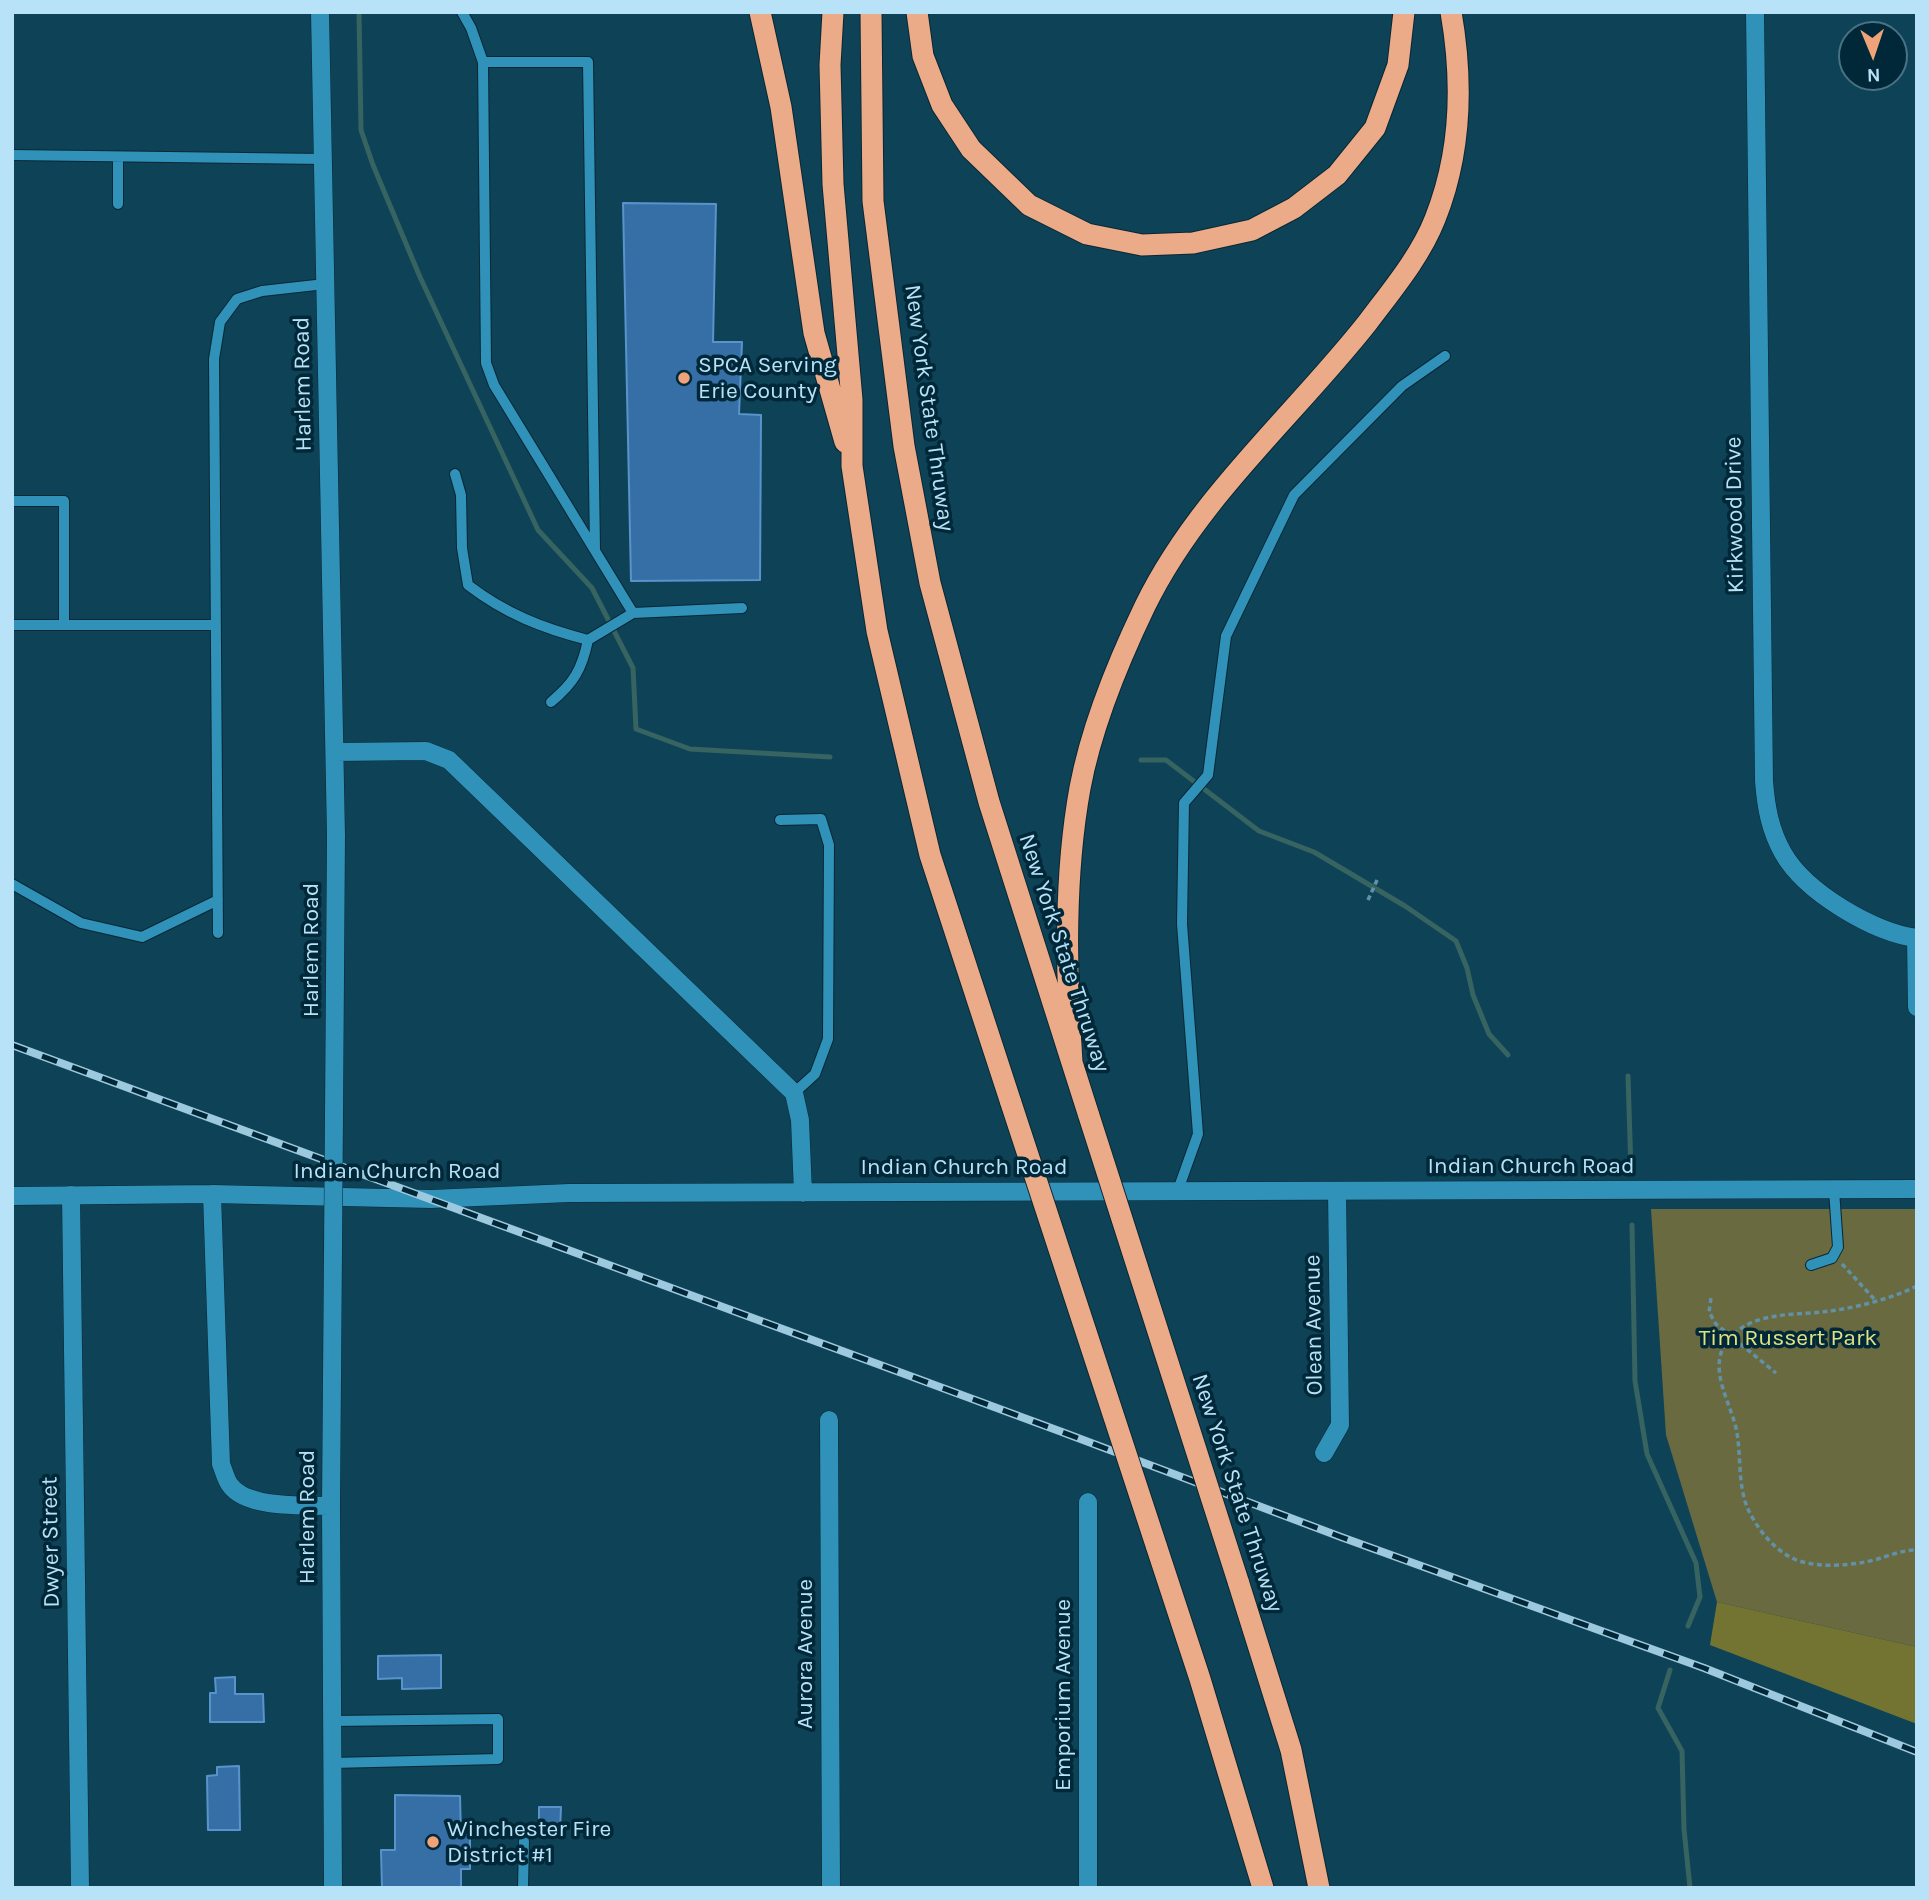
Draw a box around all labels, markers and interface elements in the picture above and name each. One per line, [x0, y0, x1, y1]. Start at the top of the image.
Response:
north arrow [1838, 21, 1908, 91]
text: N [1866, 64, 1881, 86]
street label: New York State Thruway [898, 283, 960, 533]
street label: Harlem Road [288, 317, 318, 451]
place label: SPCA Serving Erie County [698, 351, 837, 405]
marker: SPCA Serving Erie County [676, 370, 692, 386]
street label: Kirkwood Drive [1720, 436, 1750, 594]
street label: New York State Thruway [1012, 830, 1116, 1076]
street label: Harlem Road [297, 883, 325, 1017]
street label: Indian Church Road [1427, 1152, 1635, 1180]
street label: Indian Church Road [860, 1153, 1068, 1181]
street label: Indian Church Road [293, 1157, 501, 1185]
street label: Olean Avenue [1299, 1254, 1329, 1396]
park label: Tim Russert Park [1699, 1324, 1877, 1352]
street label: New York State Thruway [1185, 1370, 1289, 1616]
street label: Harlem Road [293, 1450, 321, 1584]
street label: Dwyer Street [36, 1476, 66, 1608]
street label: Aurora Avenue [791, 1579, 819, 1729]
street label: Emporium Avenue [1049, 1599, 1077, 1791]
place label: Winchester Fire District #1 [447, 1815, 611, 1869]
marker: Winchester Fire District #1 [425, 1834, 441, 1850]

